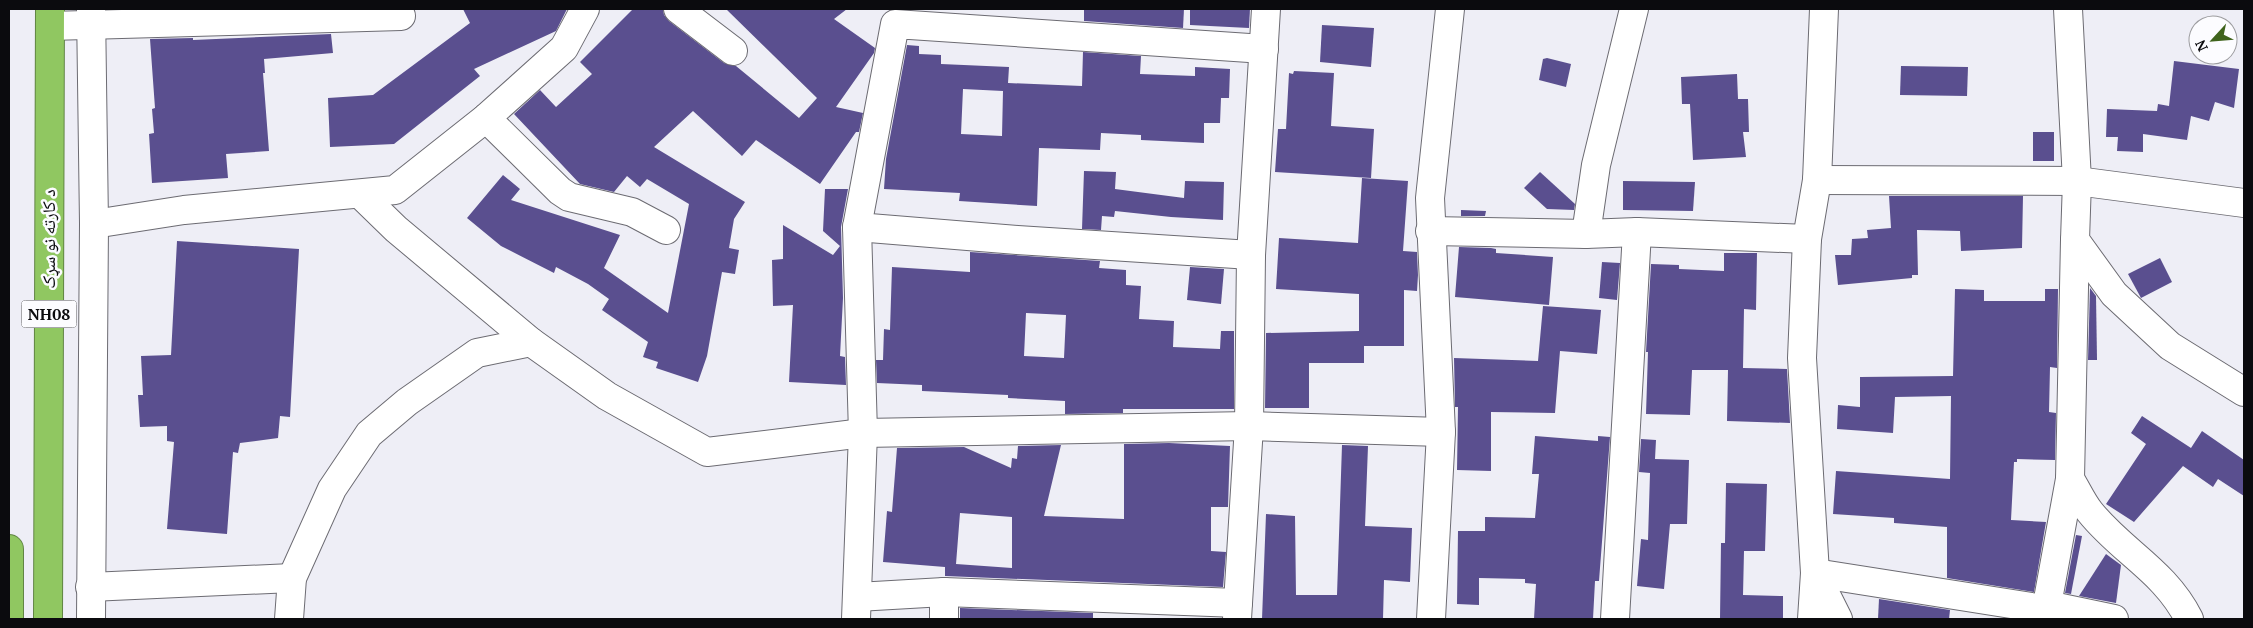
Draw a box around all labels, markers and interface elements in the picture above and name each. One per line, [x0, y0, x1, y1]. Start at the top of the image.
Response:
north arrow [2188, 15, 2238, 65]
text: N [2190, 37, 2212, 55]
street label: د کارته نو سړک [36, 189, 60, 289]
road number: NH08 [22, 300, 76, 328]

